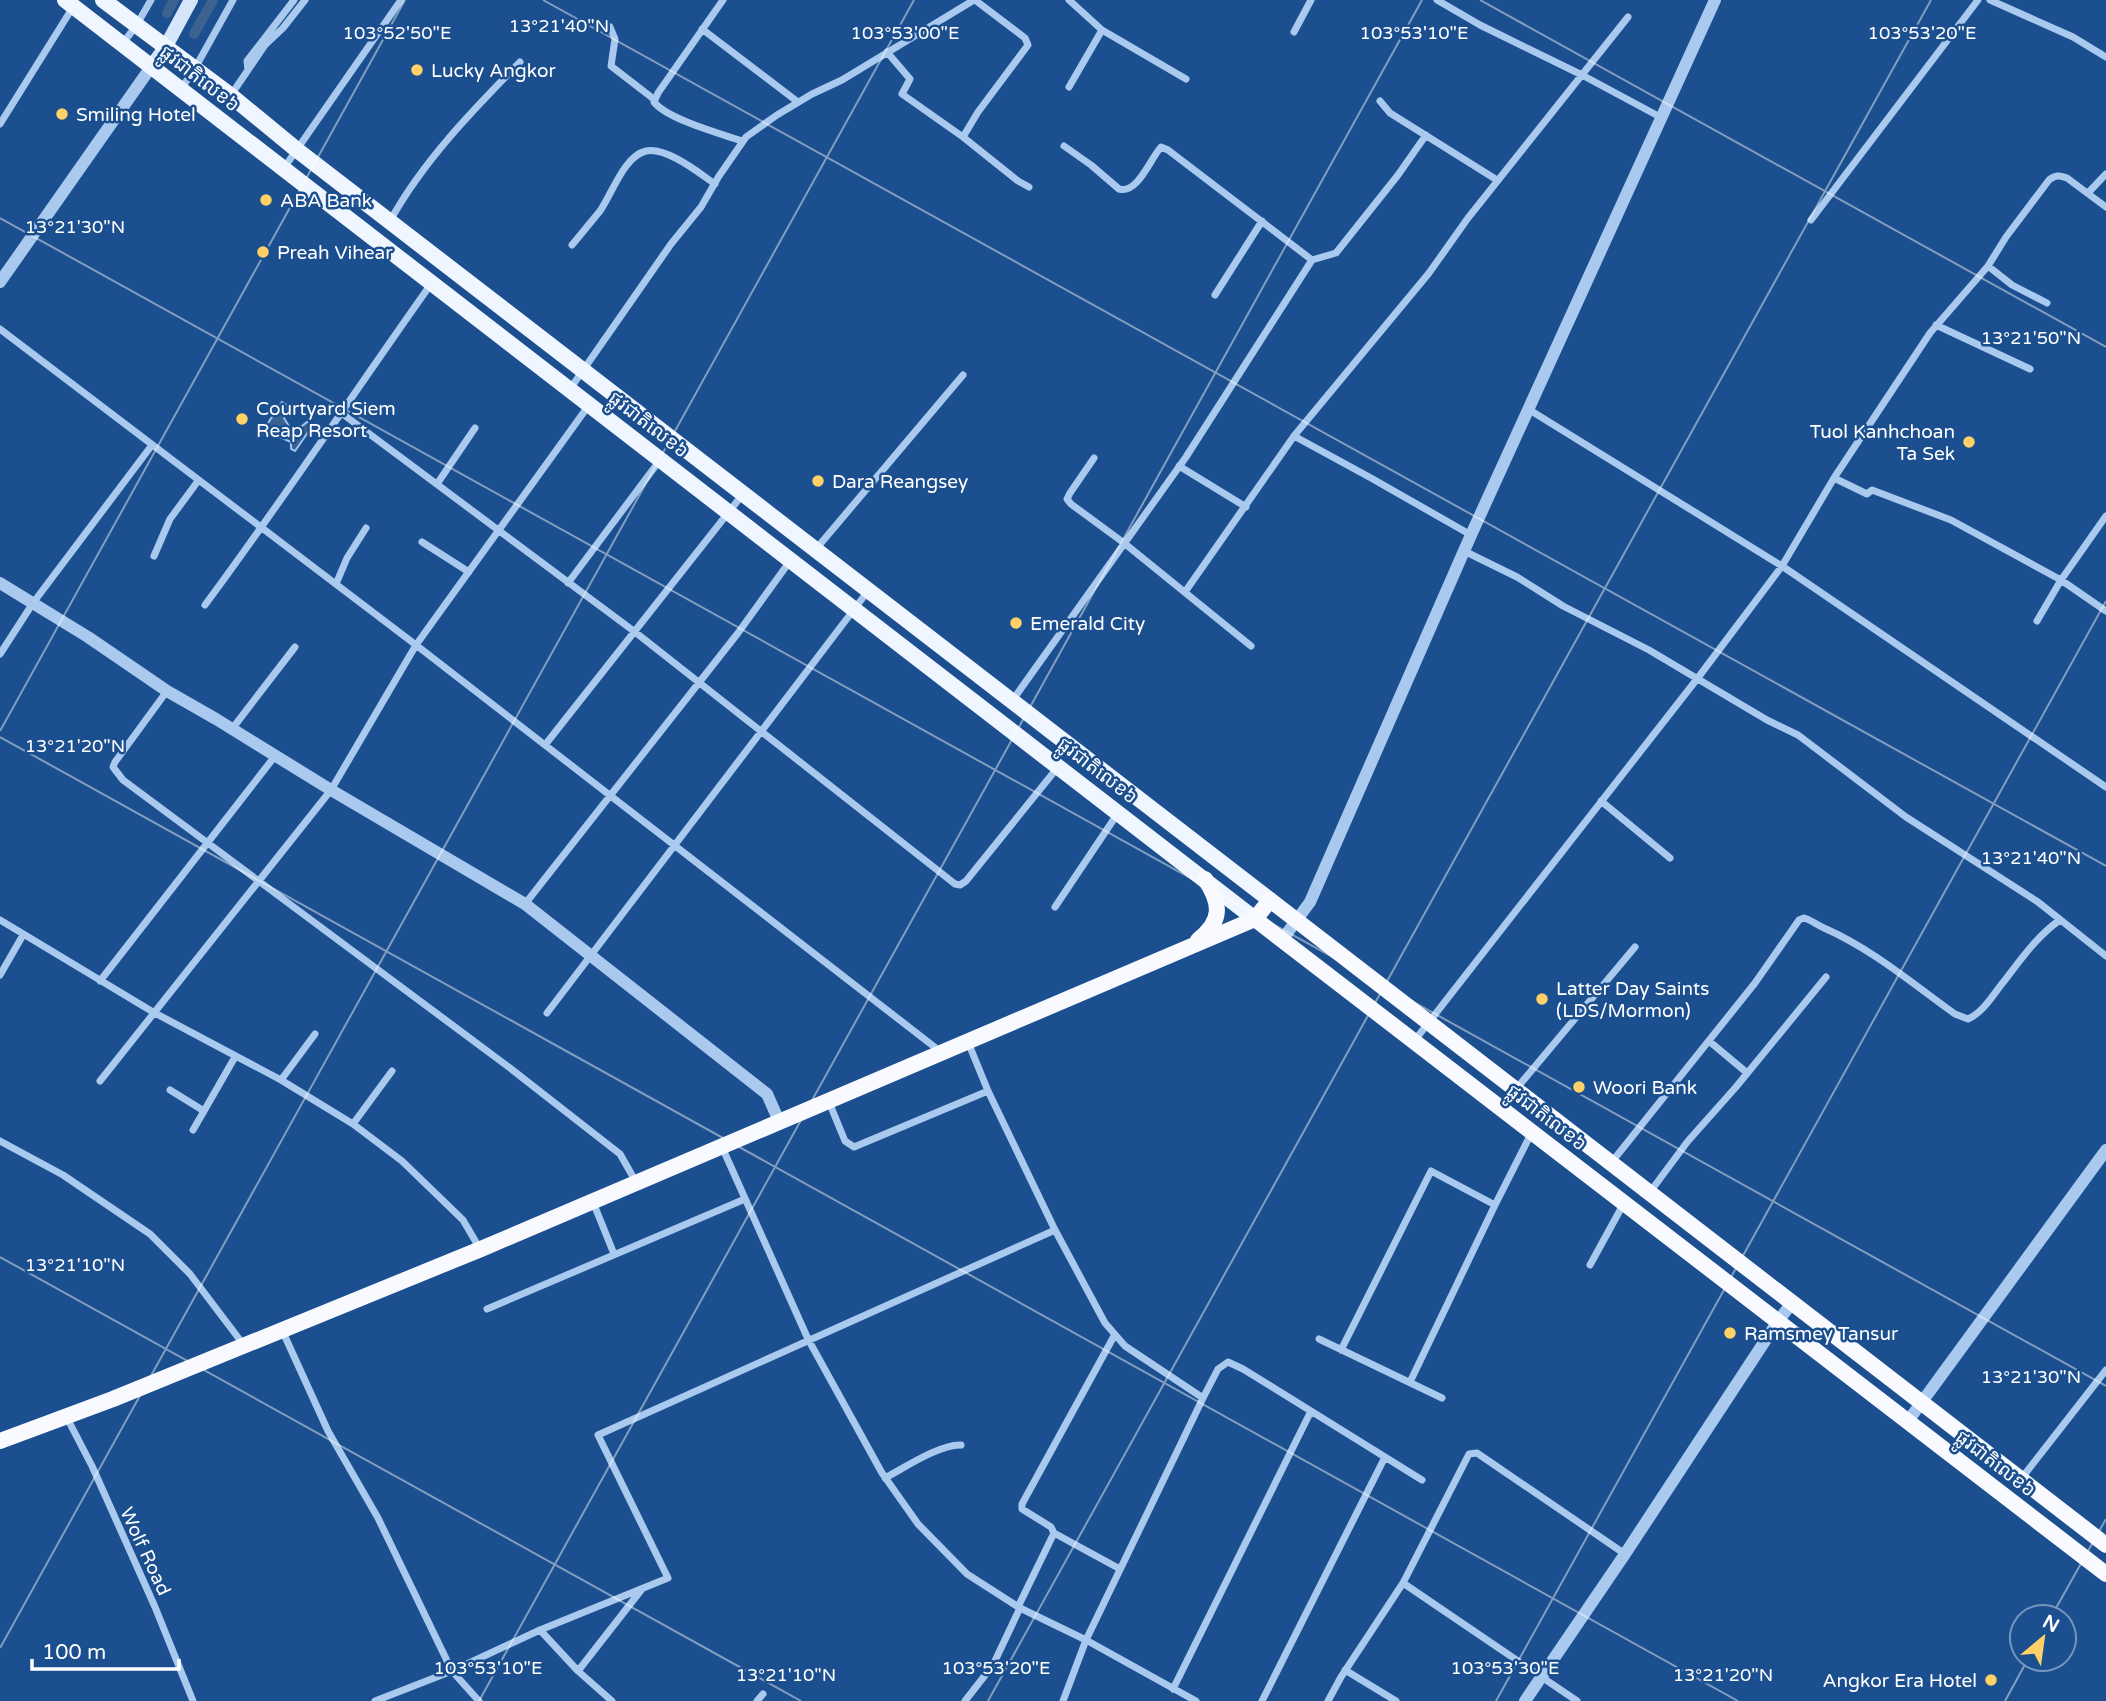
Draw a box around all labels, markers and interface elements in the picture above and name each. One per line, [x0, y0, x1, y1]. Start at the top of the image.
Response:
text: 13°21'40"N [509, 15, 609, 37]
text: 103°52'50"E [343, 22, 451, 44]
text: 103°53'00"E [851, 22, 959, 44]
text: 103°53'10"E [1360, 22, 1468, 44]
text: 103°53'20"E [1868, 22, 1976, 44]
street label: ផ្លូវជាតិលេខ៦ [152, 41, 244, 121]
place label: Lucky Angkor [431, 60, 556, 82]
marker: Lucky Angkor [409, 62, 425, 78]
place label: Smiling Hotel [76, 104, 196, 126]
marker: Smiling Hotel [54, 106, 70, 122]
place label: ABA Bank [280, 190, 372, 212]
marker: ABA Bank [258, 192, 274, 208]
text: 13°21'30"N [25, 216, 125, 238]
place label: Preah Vihear [277, 242, 393, 264]
marker: Preah Vihear [255, 244, 271, 260]
text: 13°21'50"N [1981, 327, 2081, 349]
street label: ផ្លូវជាតិលេខ៦ [601, 387, 693, 467]
place label: Courtyard Siem Reap Resort [256, 398, 396, 442]
marker: Courtyard Siem Reap Resort [234, 411, 250, 427]
place label: Tuol Kanhchoan Ta Sek [1810, 421, 1955, 465]
marker: Tuol Kanhchoan Ta Sek [1961, 434, 1977, 450]
place label: Dara Reangsey [832, 471, 968, 493]
marker: Dara Reangsey [810, 473, 826, 489]
place label: Emerald City [1030, 613, 1145, 635]
marker: Emerald City [1008, 615, 1024, 631]
street label: ផ្លូវជាតិលេខ៦ [1050, 733, 1142, 813]
text: 13°21'20"N [25, 735, 125, 757]
text: 13°21'40"N [1981, 847, 2081, 869]
place label: Latter Day Saints (LDS/Mormon) [1556, 978, 1709, 1022]
marker: Latter Day Saints (LDS/Mormon) [1534, 991, 1550, 1007]
place label: Woori Bank [1593, 1077, 1697, 1099]
marker: Woori Bank [1571, 1079, 1587, 1095]
street label: ផ្លូវជាតិលេខ៦ [1499, 1080, 1591, 1160]
text: 13°21'10"N [25, 1254, 125, 1276]
place label: Ramsmey Tansur [1744, 1323, 1899, 1345]
marker: Ramsmey Tansur [1722, 1325, 1738, 1341]
text: 13°21'30"N [1981, 1366, 2081, 1388]
street label: ផ្លូវជាតិលេខ៦ [1948, 1426, 2040, 1506]
street label: Wolf Road [115, 1504, 175, 1599]
north arrow [2008, 1603, 2078, 1673]
text: N [2039, 1611, 2063, 1637]
scale bar [32, 1628, 178, 1672]
text: 100 m [42, 1640, 106, 1665]
text: 103°53'10"E [434, 1657, 542, 1679]
text: 103°53'20"E [942, 1657, 1050, 1679]
text: 103°53'30"E [1451, 1657, 1559, 1679]
text: 13°21'10"N [736, 1664, 836, 1686]
text: 13°21'20"N [1673, 1664, 1773, 1686]
place label: Angkor Era Hotel [1822, 1670, 1977, 1692]
marker: Angkor Era Hotel [1983, 1672, 1999, 1688]

